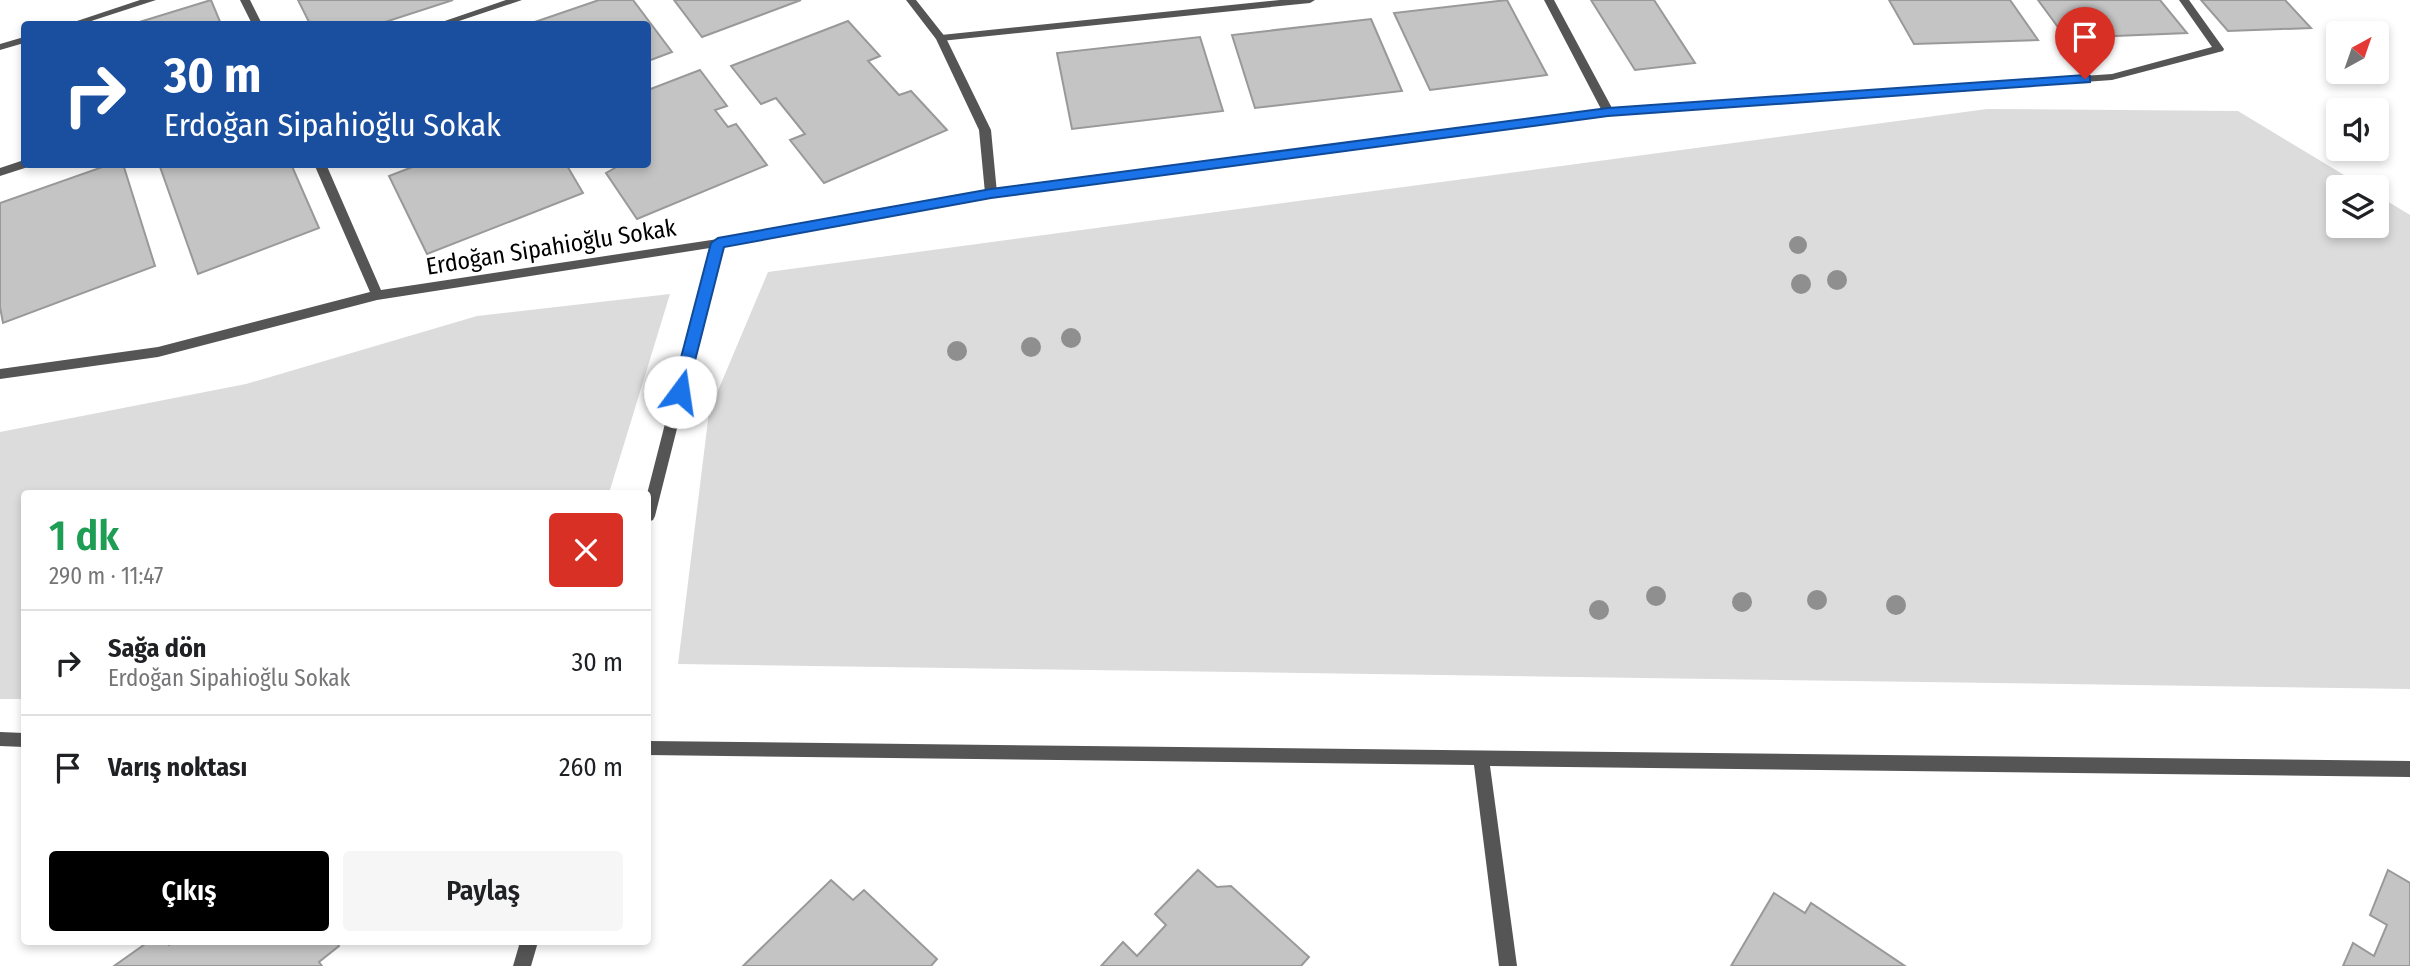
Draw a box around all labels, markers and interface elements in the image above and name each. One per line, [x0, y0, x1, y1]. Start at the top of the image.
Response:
pin [2055, 7, 2115, 79]
icon: arrive [2066, 18, 2104, 56]
north arrow [2326, 21, 2389, 84]
map controls [2326, 21, 2389, 238]
text: 30 m [164, 46, 262, 105]
icon: right [49, 49, 140, 140]
button: sound [2326, 98, 2389, 161]
text: Erdoğan Sipahioğlu Sokak [164, 106, 501, 144]
button: layers [2326, 175, 2389, 238]
street label: Erdoğan Sipahioğlu Sokak [424, 213, 679, 281]
position arrow [643, 355, 717, 429]
text: 1 dk [49, 511, 119, 561]
button: close [549, 513, 623, 587]
text: 290 m · 11:47 [49, 562, 163, 590]
text: Sağa dön [108, 633, 207, 664]
icon: right [49, 644, 87, 682]
text: 30 m [572, 647, 623, 678]
text: Erdoğan Sipahioğlu Sokak [108, 664, 350, 692]
icon: arrive [49, 749, 87, 787]
text: Varış noktası [108, 752, 247, 783]
text: 260 m [559, 752, 623, 783]
button: Çıkış [49, 851, 329, 931]
button: Paylaş [343, 851, 623, 931]

